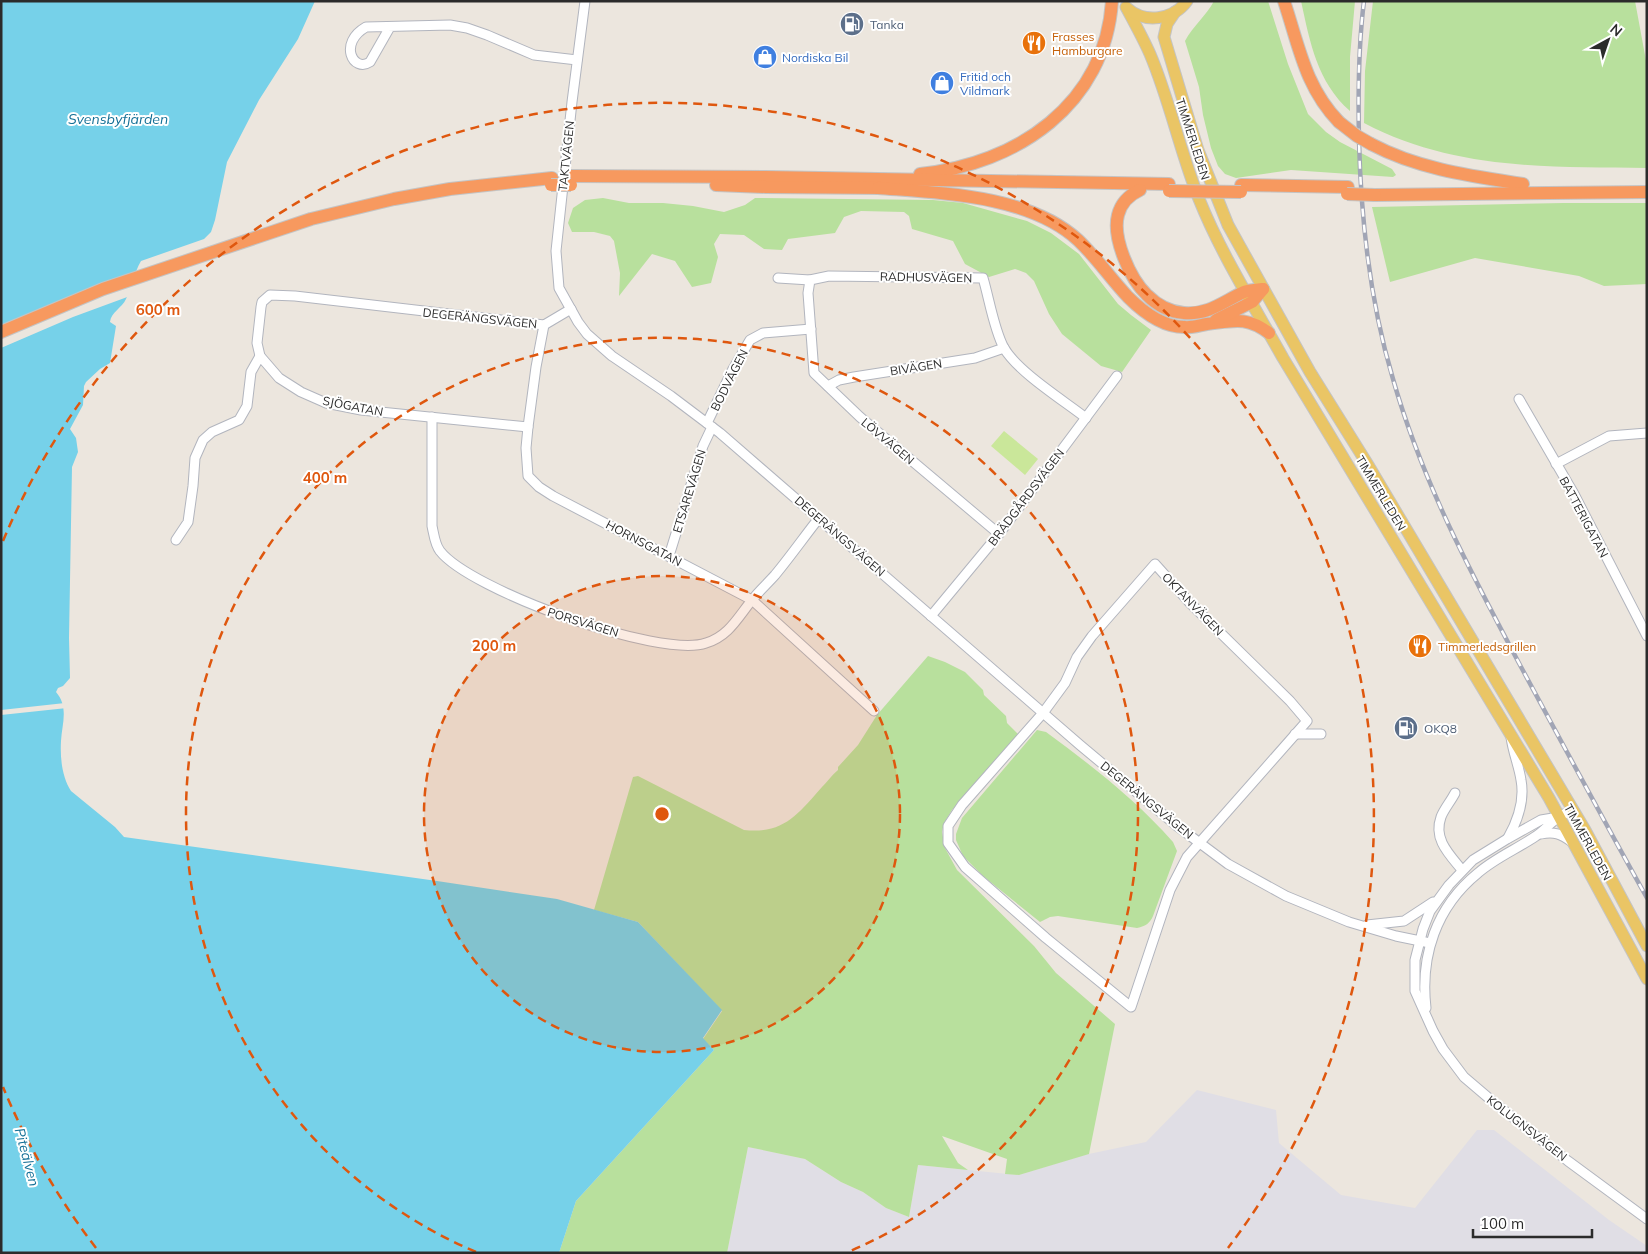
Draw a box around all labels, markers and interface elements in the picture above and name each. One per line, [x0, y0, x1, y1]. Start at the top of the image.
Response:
fuel station icon: Tanka [839, 11, 865, 37]
north arrow [1583, 15, 1633, 65]
place label: Tanka [870, 17, 904, 32]
text: N [1607, 20, 1626, 40]
place label: Frasses Hamburgare [1052, 29, 1123, 58]
restaurant icon: Frasses Hamburgare [1021, 30, 1047, 56]
shop icon: Nordiska Bil [752, 44, 778, 70]
place label: Nordiska Bil [782, 50, 848, 65]
place label: Fritid och Vildmark [960, 69, 1011, 98]
shop icon: Fritid och Vildmark [929, 70, 955, 96]
street label: TIMMERLEDEN [1173, 96, 1213, 182]
water label: Svensbyfjärden [68, 110, 168, 128]
street label: TAKTVÄGEN [555, 120, 577, 192]
street label: RADHUSVÄGEN [880, 269, 972, 285]
text: 600 m [136, 300, 180, 319]
street label: DEGERÄNGSVÄGEN [422, 305, 538, 331]
street label: BODVÄGEN [707, 347, 751, 413]
street label: BIVÄGEN [889, 355, 943, 379]
street label: SJÖGATAN [321, 393, 385, 419]
street label: LÖVVÄGEN [858, 414, 918, 468]
street label: BRÄDGÅRDSVÄGEN [985, 446, 1067, 548]
street label: ETSAREVÄGEN [669, 447, 709, 535]
street label: TIMMERLEDEN [1353, 453, 1409, 533]
text: 400 m [303, 468, 347, 487]
street label: BATTERIGATAN [1556, 474, 1612, 560]
street label: DEGERÄNGSVÄGEN [792, 493, 888, 579]
street label: HORNSGATAN [603, 517, 685, 569]
street label: OKTANVÄGEN [1159, 569, 1227, 639]
street label: PORSVÄGEN [546, 604, 620, 640]
restaurant icon: Timmerledsgrillen [1407, 633, 1433, 659]
text: 200 m [472, 636, 516, 655]
place label: Timmerledsgrillen [1438, 639, 1536, 654]
fuel station icon: OKQ8 [1393, 715, 1419, 741]
place label: OKQ8 [1424, 721, 1457, 736]
street label: DEGERÄNGSVÄGEN [1098, 758, 1196, 842]
street label: TIMMERLEDEN [1561, 801, 1615, 883]
centre of rings [653, 805, 671, 823]
street label: KOLUGNSVÄGEN [1484, 1092, 1570, 1164]
water label: Piteälven [11, 1126, 43, 1188]
scale bar [1473, 1206, 1592, 1238]
text: 100 m [1480, 1214, 1524, 1233]

